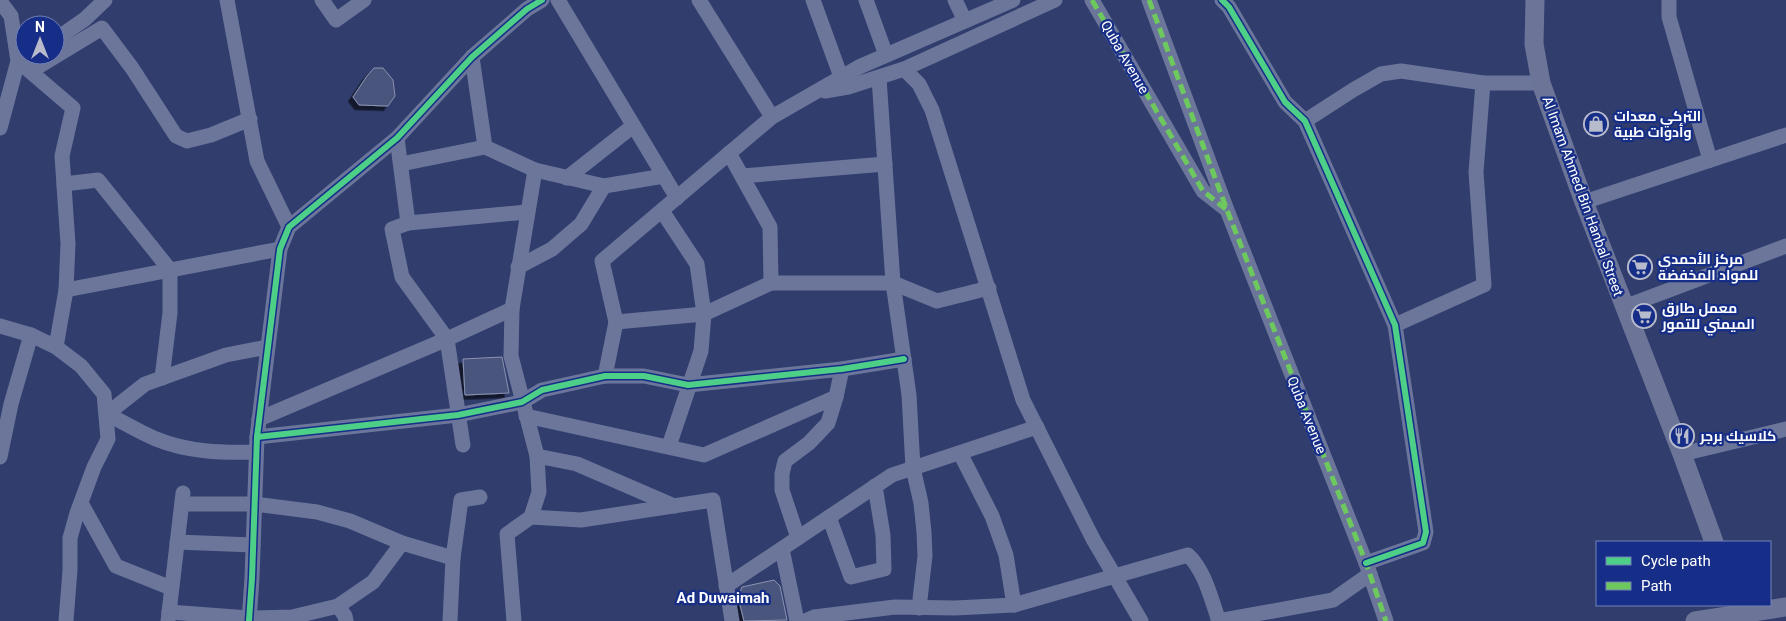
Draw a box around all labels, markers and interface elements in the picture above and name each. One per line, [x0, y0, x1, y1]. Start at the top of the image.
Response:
north arrow [15, 15, 65, 65]
street label: Quba Avenue [1098, 17, 1152, 97]
text: N [35, 19, 45, 35]
street label: Al Imam Ahmed Bin Hanbal Street [1539, 94, 1627, 298]
place label: التركي معدات وأدوات طبية [1614, 108, 1701, 141]
shop icon: التركي معدات وأدوات طبية [1583, 111, 1609, 137]
place label: مركز الأحمدي للمواد المخفضة [1658, 251, 1758, 284]
supermarket icon: مركز الأحمدي للمواد المخفضة [1627, 254, 1653, 280]
place label: معمل طارق الميمني للتمور [1661, 300, 1755, 336]
supermarket icon: معمل طارق الميمني للتمور [1631, 303, 1657, 329]
street label: Quba Avenue [1284, 374, 1330, 456]
restaurant icon: كلاسيك برجر [1669, 423, 1695, 449]
place label: كلاسيك برجر [1699, 428, 1776, 445]
legend [1596, 541, 1771, 606]
text: Cycle path [1641, 552, 1711, 570]
text: Path [1641, 577, 1672, 595]
district label: Ad Duwaimah [677, 589, 769, 607]

